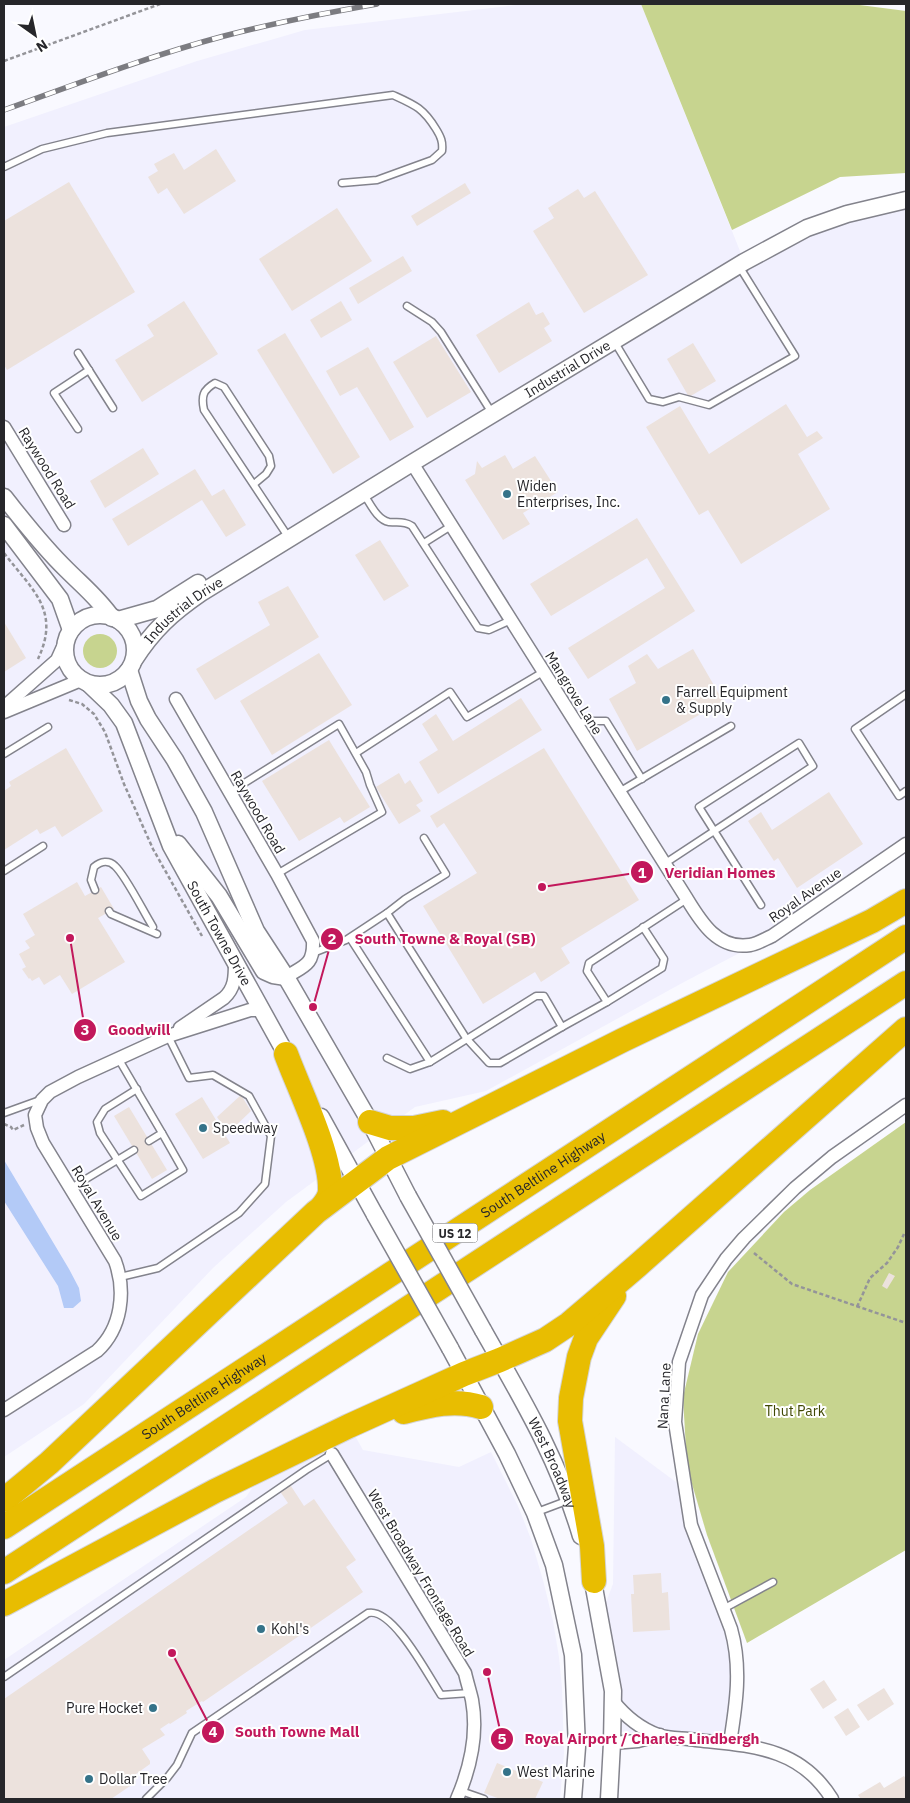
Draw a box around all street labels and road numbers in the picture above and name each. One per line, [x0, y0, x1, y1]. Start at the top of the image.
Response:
street label: Industrial Drive [521, 336, 614, 402]
street label: Raywood Road [15, 424, 79, 512]
street label: Industrial Drive [140, 573, 226, 647]
street label: Mangrove Lane [541, 648, 607, 738]
street label: Raywood Road [227, 767, 289, 857]
street label: Royal Avenue [765, 863, 845, 927]
street label: South Towne Drive [183, 878, 256, 989]
street label: South Beltline Highway [477, 1127, 609, 1222]
street label: Royal Avenue [67, 1162, 127, 1244]
road number: US 12 [432, 1224, 478, 1242]
street label: South Beltline Highway [138, 1349, 270, 1444]
street label: Nana Lane [653, 1362, 675, 1430]
street label: West Broadway [524, 1414, 580, 1511]
street label: West Broadway Frontage Road [364, 1486, 478, 1660]

